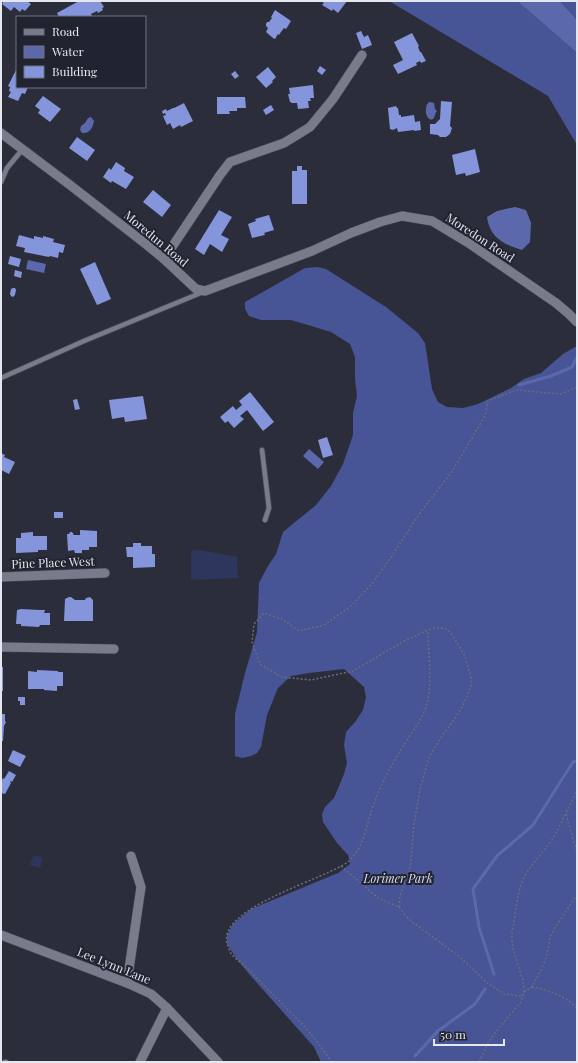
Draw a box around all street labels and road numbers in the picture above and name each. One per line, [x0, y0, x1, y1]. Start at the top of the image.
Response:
street label: Moredun Road [121, 207, 192, 270]
street label: Moredon Road [443, 209, 518, 265]
street label: Pine Place West [11, 553, 96, 571]
street label: Lee Lynn Lane [75, 943, 154, 987]

